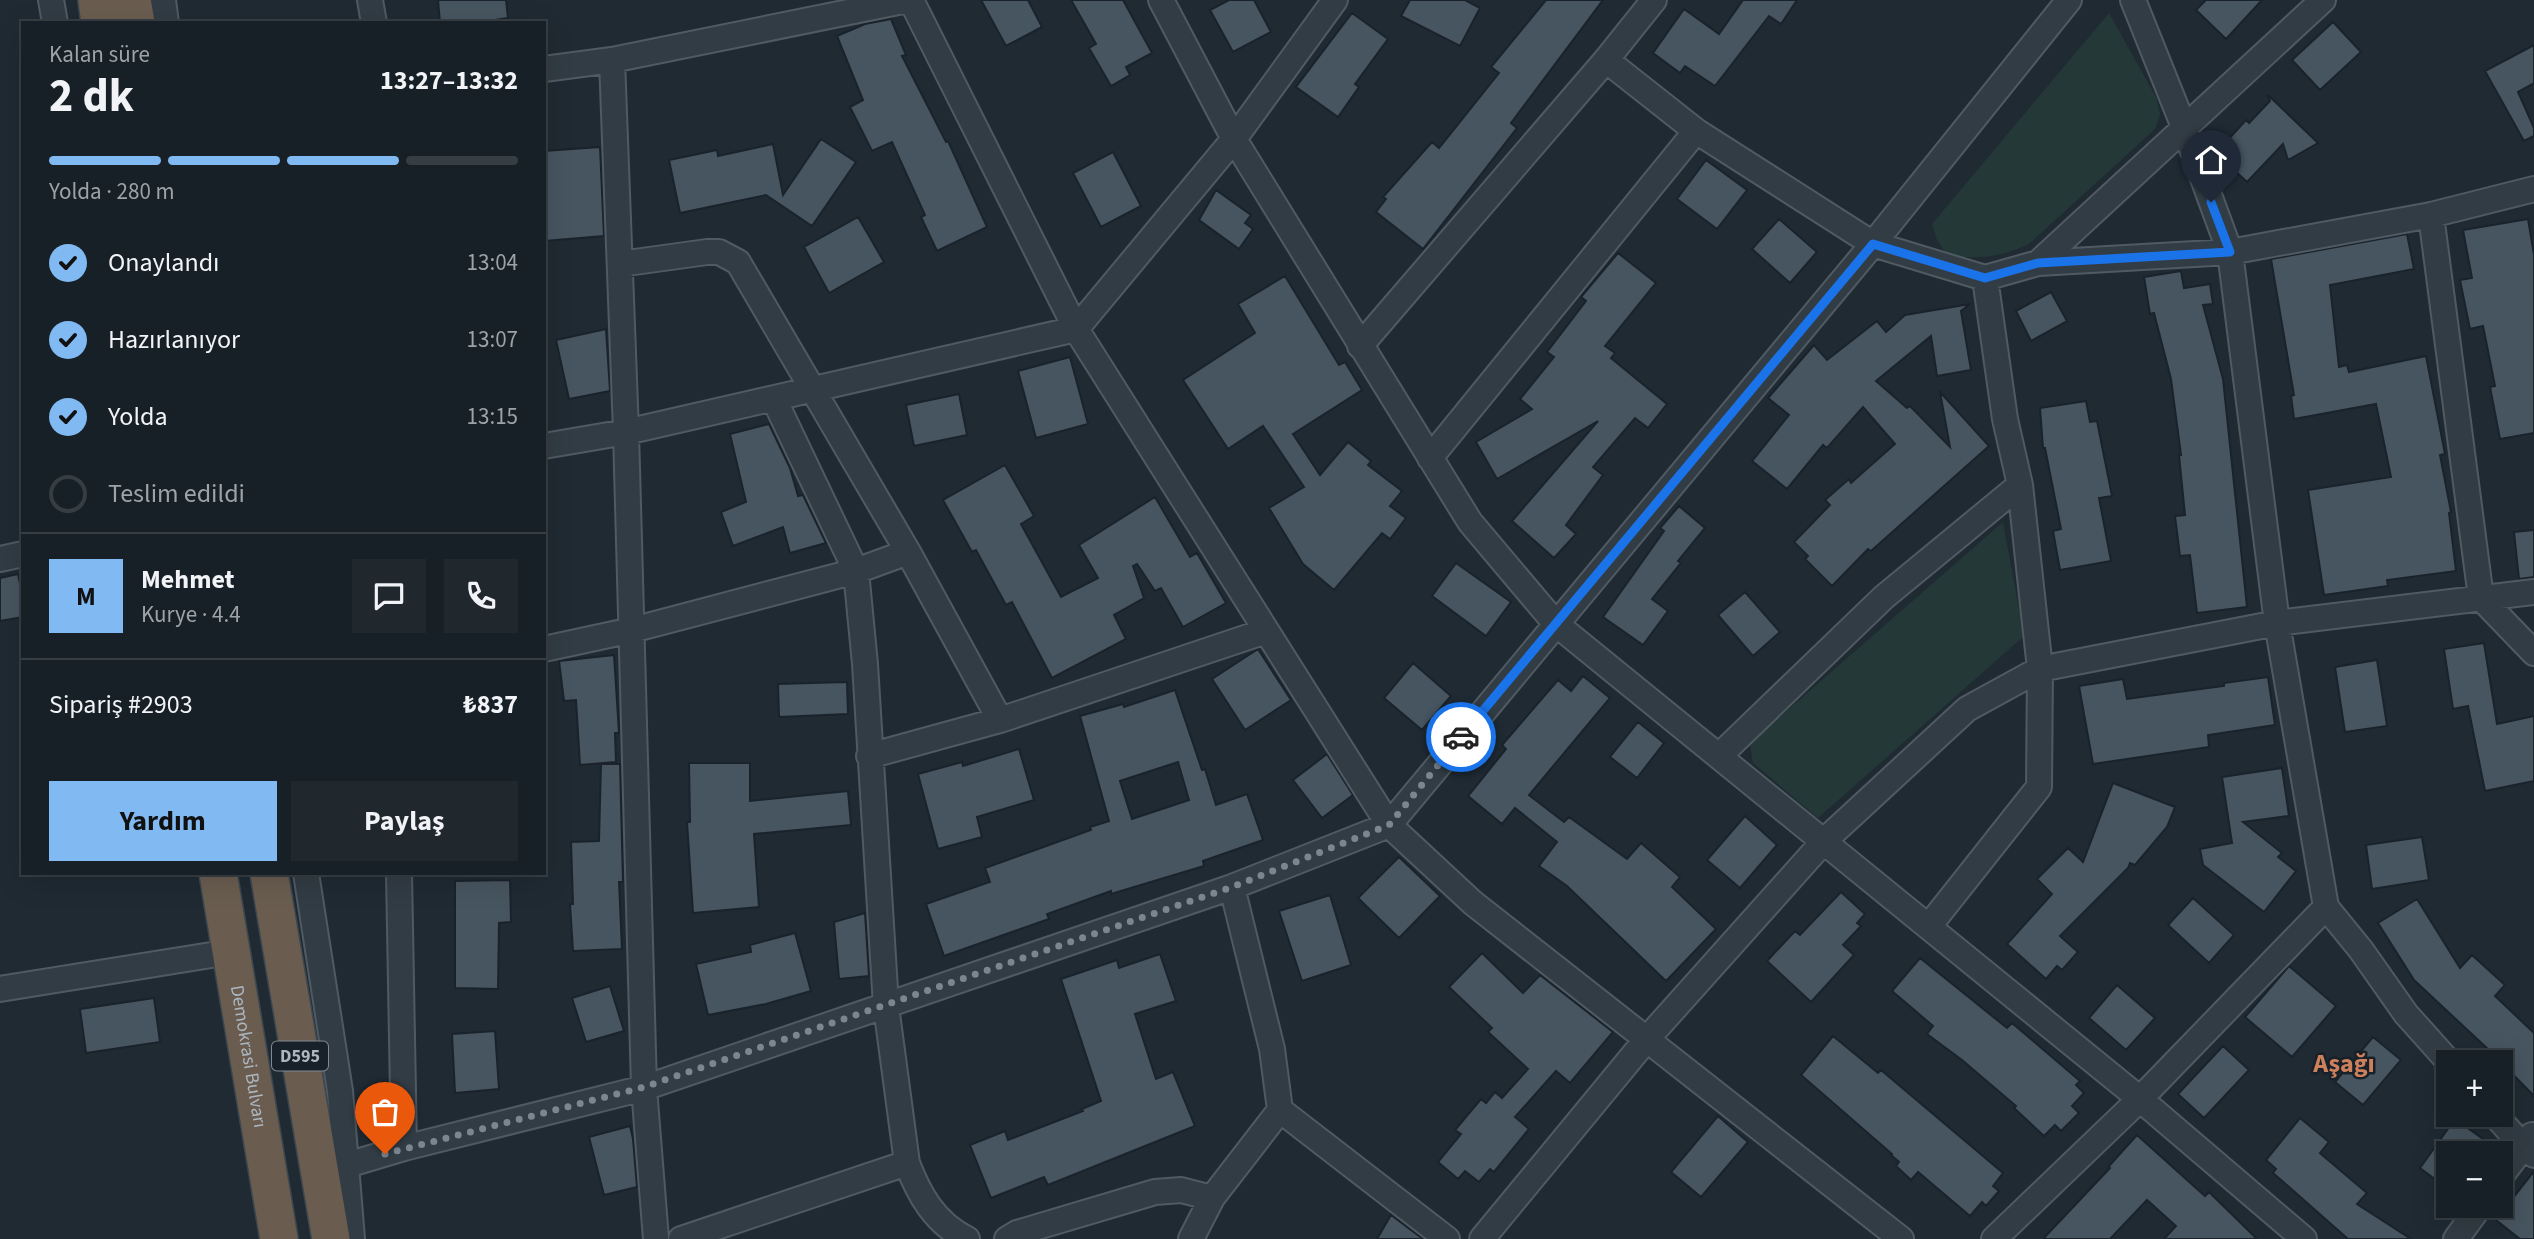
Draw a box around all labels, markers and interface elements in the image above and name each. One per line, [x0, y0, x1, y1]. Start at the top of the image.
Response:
text: Kalan süre [49, 38, 150, 71]
text: 13:27–13:32 [380, 62, 518, 99]
text: 2 dk [49, 64, 134, 129]
pin [2181, 130, 2241, 202]
icon: home [2192, 141, 2230, 179]
text: Yolda · 280 m [49, 175, 175, 208]
icon: check [49, 244, 87, 282]
text: Onaylandı [108, 244, 220, 281]
text: 13:04 [467, 246, 518, 279]
icon: check [49, 321, 87, 359]
text: Hazırlanıyor [108, 321, 240, 358]
text: 13:07 [467, 323, 518, 356]
icon: check [49, 398, 87, 436]
text: Yolda [108, 398, 168, 435]
text: 13:15 [467, 400, 518, 433]
text: Teslim edildi [108, 475, 245, 512]
button: chat [352, 559, 426, 633]
button: phone [444, 559, 518, 633]
text: Mehmet [141, 561, 235, 598]
text: M [76, 578, 96, 615]
text: Kurye · 4.4 [141, 598, 241, 631]
text: Sipariş #2903 [49, 686, 193, 723]
text: ₺837 [463, 686, 518, 723]
courier [1426, 702, 1496, 772]
icon: car [1442, 718, 1480, 756]
button: Yardım [49, 781, 277, 861]
button: Paylaş [291, 781, 518, 861]
street label: Demokrasi Bulvarı [223, 983, 274, 1130]
road number: D595 [272, 1042, 328, 1070]
district label: Aşağı [2312, 1045, 2375, 1082]
map controls [2436, 1050, 2513, 1218]
button: + [2436, 1050, 2513, 1127]
pin [355, 1082, 415, 1154]
icon: bag [366, 1093, 404, 1131]
button: − [2436, 1141, 2513, 1218]

